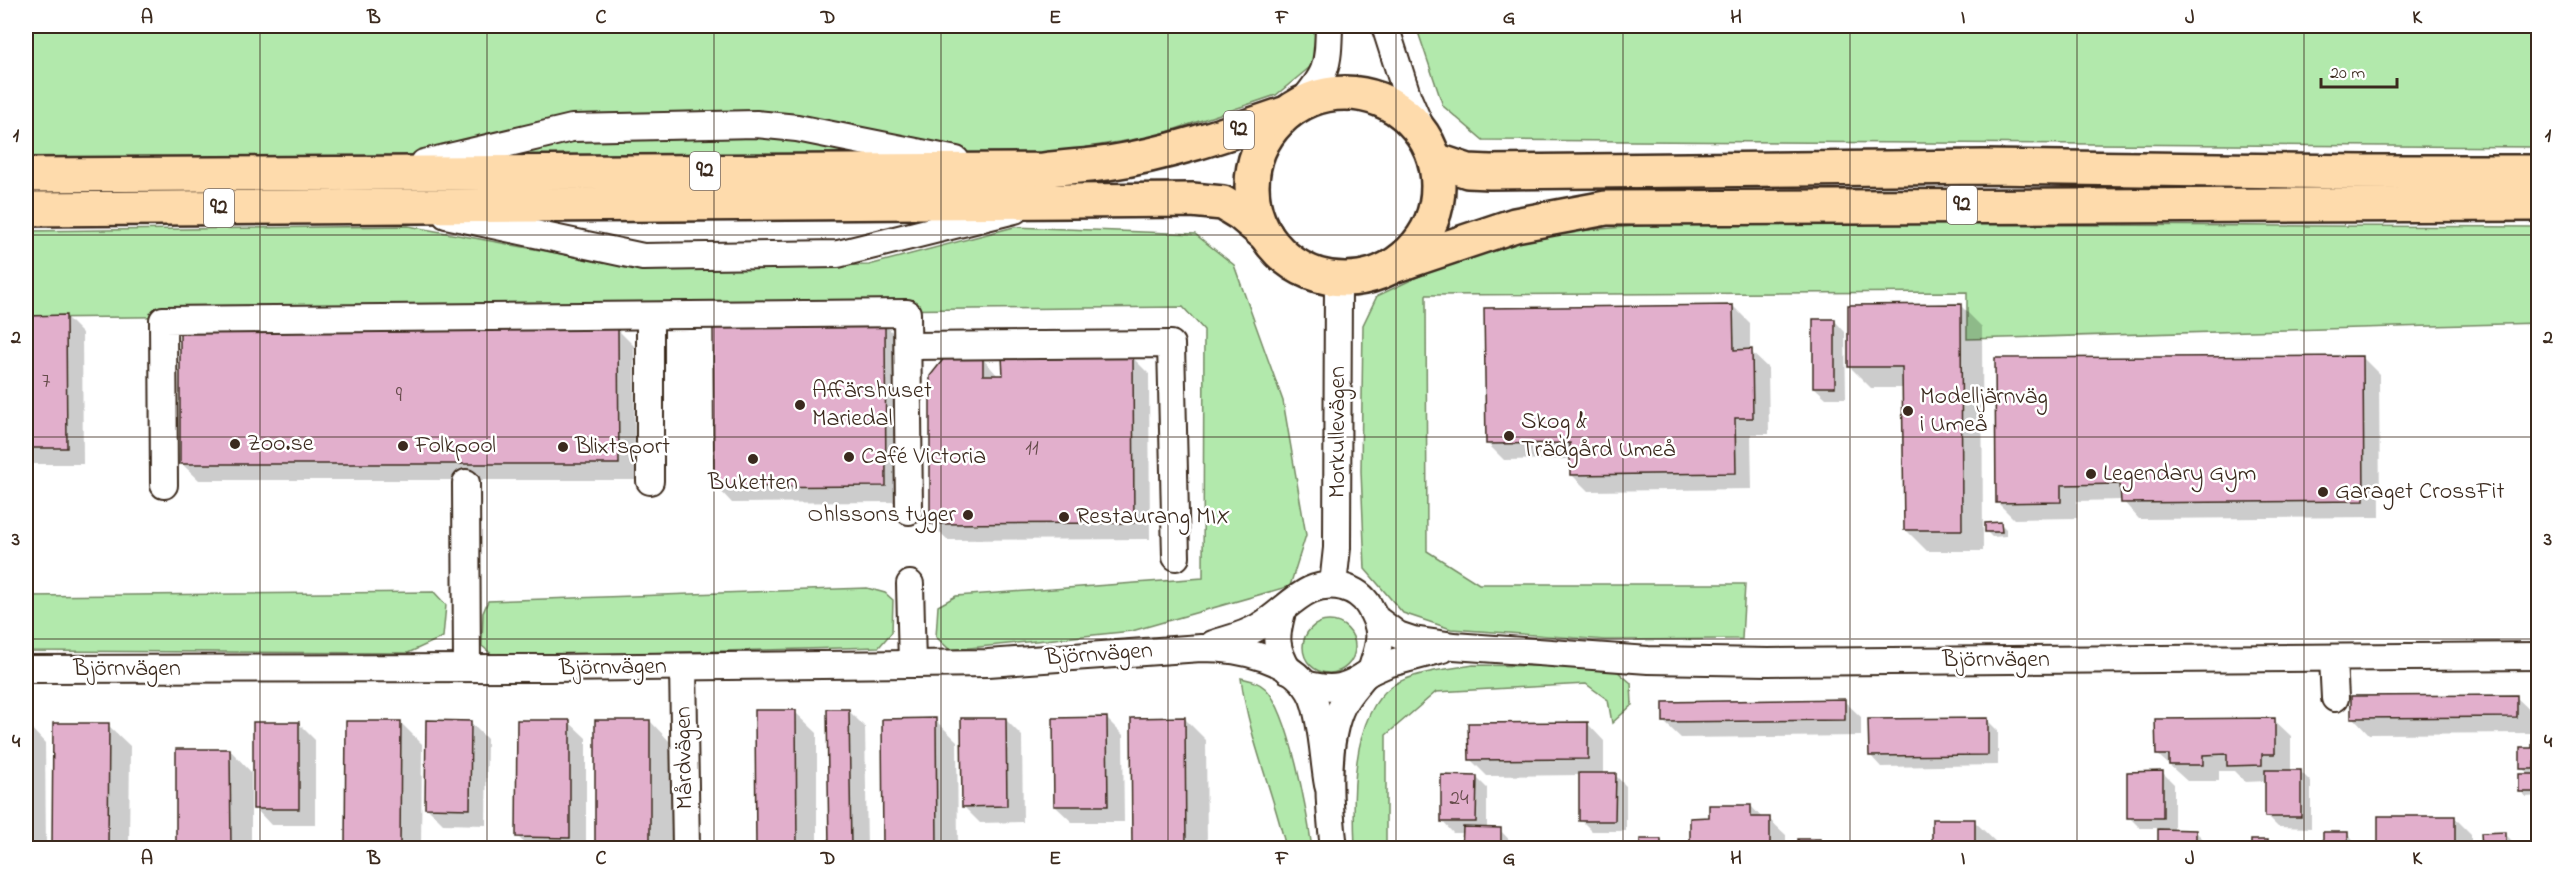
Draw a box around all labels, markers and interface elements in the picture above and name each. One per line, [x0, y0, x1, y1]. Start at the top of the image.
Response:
text: A [141, 4, 153, 33]
text: B [366, 4, 381, 33]
text: C [596, 4, 607, 33]
text: D [820, 4, 835, 33]
text: E [1049, 4, 1061, 33]
text: F [1275, 4, 1289, 33]
text: G [1503, 4, 1516, 33]
text: H [1730, 4, 1742, 33]
text: I [1961, 4, 1966, 33]
text: J [2185, 4, 2195, 33]
text: K [2412, 4, 2423, 33]
scale bar [2321, 51, 2398, 89]
text: 20 m [2330, 61, 2365, 87]
road number: 92 [1224, 111, 1254, 149]
text: 1 [13, 122, 20, 151]
text: 1 [2545, 122, 2552, 151]
road number: 92 [690, 152, 720, 190]
road number: 92 [1947, 186, 1977, 224]
road number: 92 [204, 189, 234, 227]
text: 2 [10, 324, 21, 353]
text: 2 [2542, 324, 2553, 353]
street label: Morkullevägen [1321, 366, 1356, 498]
house number: 7 [42, 367, 51, 397]
place label: Affärshuset Mariedal [812, 374, 932, 437]
place label: Modelljärnväg i Umeå [1920, 380, 2048, 443]
house number: 9 [396, 381, 403, 411]
marker: Affärshuset Mariedal [793, 398, 807, 412]
marker: Modelljärnväg i Umeå [1901, 404, 1915, 418]
place label: Skog & Trädgård Umeå [1521, 405, 1676, 468]
place label: Zoo.se [247, 427, 314, 462]
place label: Folkpool [414, 429, 496, 464]
marker: Skog & Trädgård Umeå [1502, 429, 1516, 443]
place label: Blixtsport [574, 430, 670, 465]
house number: 11 [1025, 434, 1039, 464]
marker: Zoo.se [228, 437, 242, 451]
marker: Folkpool [396, 439, 410, 453]
marker: Blixtsport [556, 440, 570, 454]
place label: Café Victoria [861, 440, 986, 475]
marker: Café Victoria [842, 450, 856, 464]
marker: Buketten [746, 452, 760, 466]
place label: Legendary Gym [2103, 457, 2256, 493]
place label: Buketten [707, 466, 798, 501]
marker: Legendary Gym [2084, 467, 2098, 481]
place label: Garaget CrossFit [2335, 475, 2505, 510]
marker: Garaget CrossFit [2316, 485, 2330, 499]
place label: Ohlssons tyger [807, 498, 957, 534]
place label: Restaurang MIX [1076, 500, 1230, 535]
marker: Ohlssons tyger [961, 508, 975, 522]
marker: Restaurang MIX [1057, 510, 1071, 524]
text: 3 [11, 526, 20, 555]
text: 3 [2543, 526, 2552, 555]
street label: Björnvägen [1043, 634, 1154, 676]
street label: Björnvägen [1941, 643, 2050, 678]
street label: Björnvägen [558, 650, 667, 686]
street label: Björnvägen [72, 652, 181, 687]
street label: Mårdvägen [667, 706, 703, 810]
text: 4 [12, 728, 21, 757]
text: 4 [2544, 728, 2553, 757]
house number: 24 [1449, 784, 1469, 814]
text: A [141, 845, 153, 874]
text: B [366, 845, 381, 874]
text: C [596, 845, 607, 874]
text: D [820, 845, 835, 874]
text: E [1049, 845, 1061, 874]
text: F [1275, 845, 1289, 874]
text: G [1503, 845, 1516, 874]
text: H [1730, 845, 1742, 874]
text: I [1961, 845, 1966, 874]
text: J [2185, 845, 2195, 874]
text: K [2412, 845, 2423, 874]

